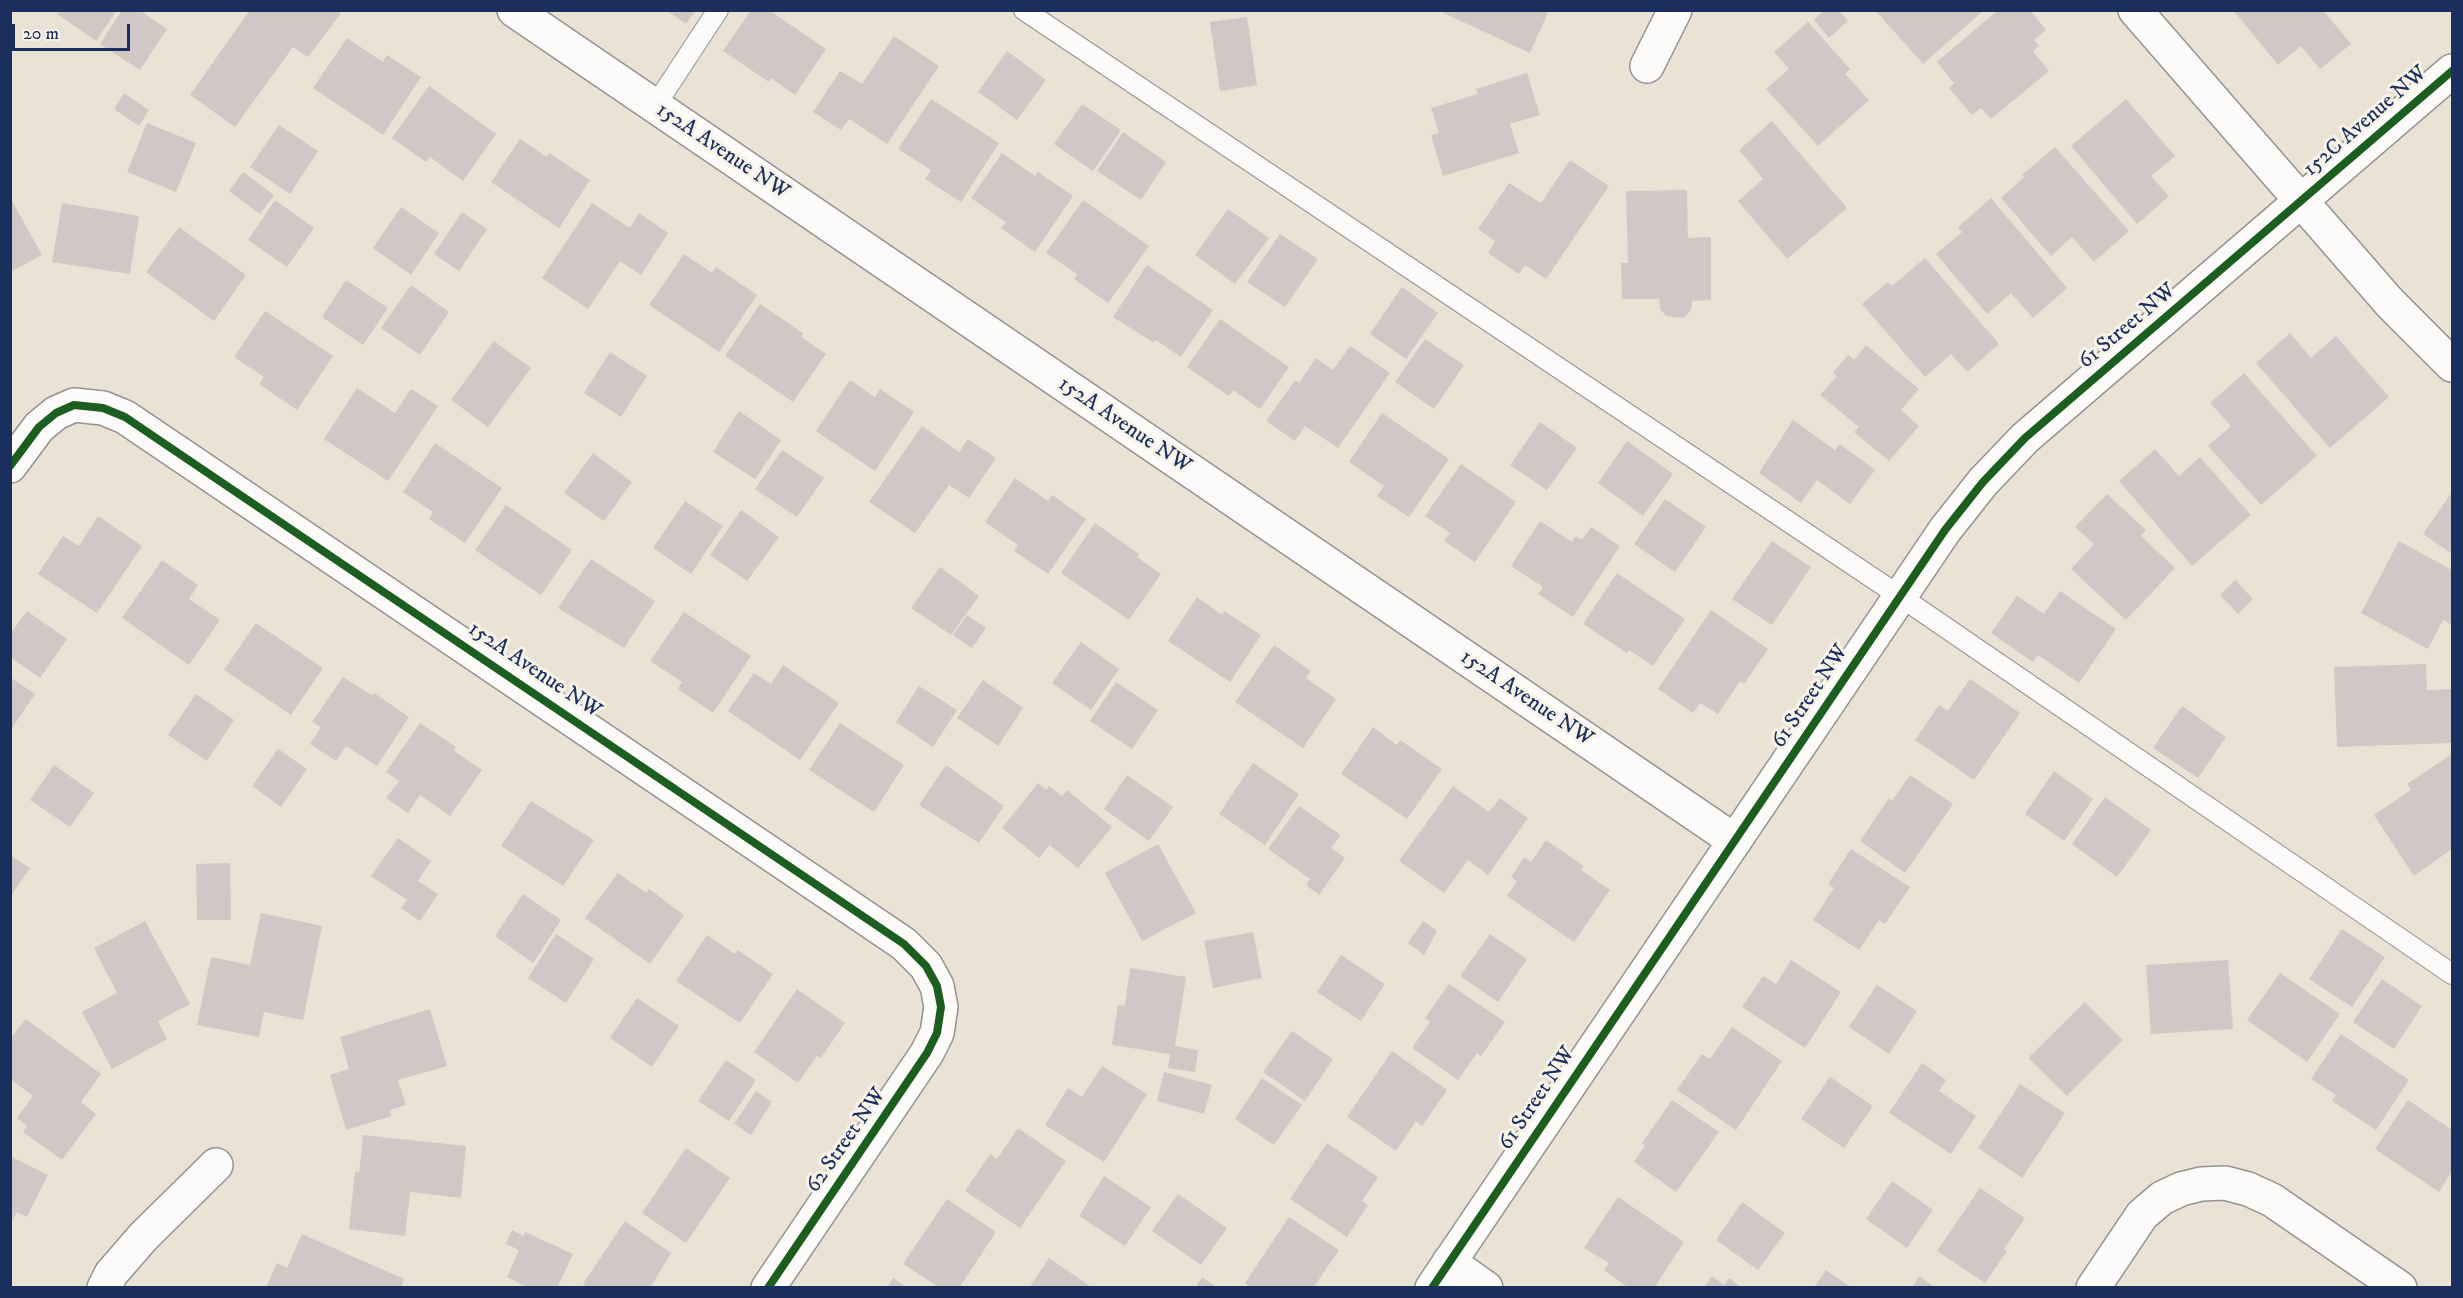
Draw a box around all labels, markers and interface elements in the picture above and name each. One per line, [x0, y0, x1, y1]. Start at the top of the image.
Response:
scale bar [15, 12, 134, 50]
text: 20 m [23, 23, 59, 45]
street label: 152C Avenue NW [2299, 61, 2433, 183]
street label: 152A Avenue NW [650, 98, 794, 206]
street label: 61 Street NW [2074, 279, 2182, 375]
street label: 152A Avenue NW [1052, 372, 1196, 480]
street label: 152A Avenue NW [462, 617, 606, 725]
street label: 61 Street NW [1767, 640, 1855, 754]
street label: 152A Avenue NW [1454, 645, 1598, 753]
street label: 61 Street NW [1494, 1042, 1582, 1156]
street label: 62 Street NW [801, 1083, 893, 1199]

